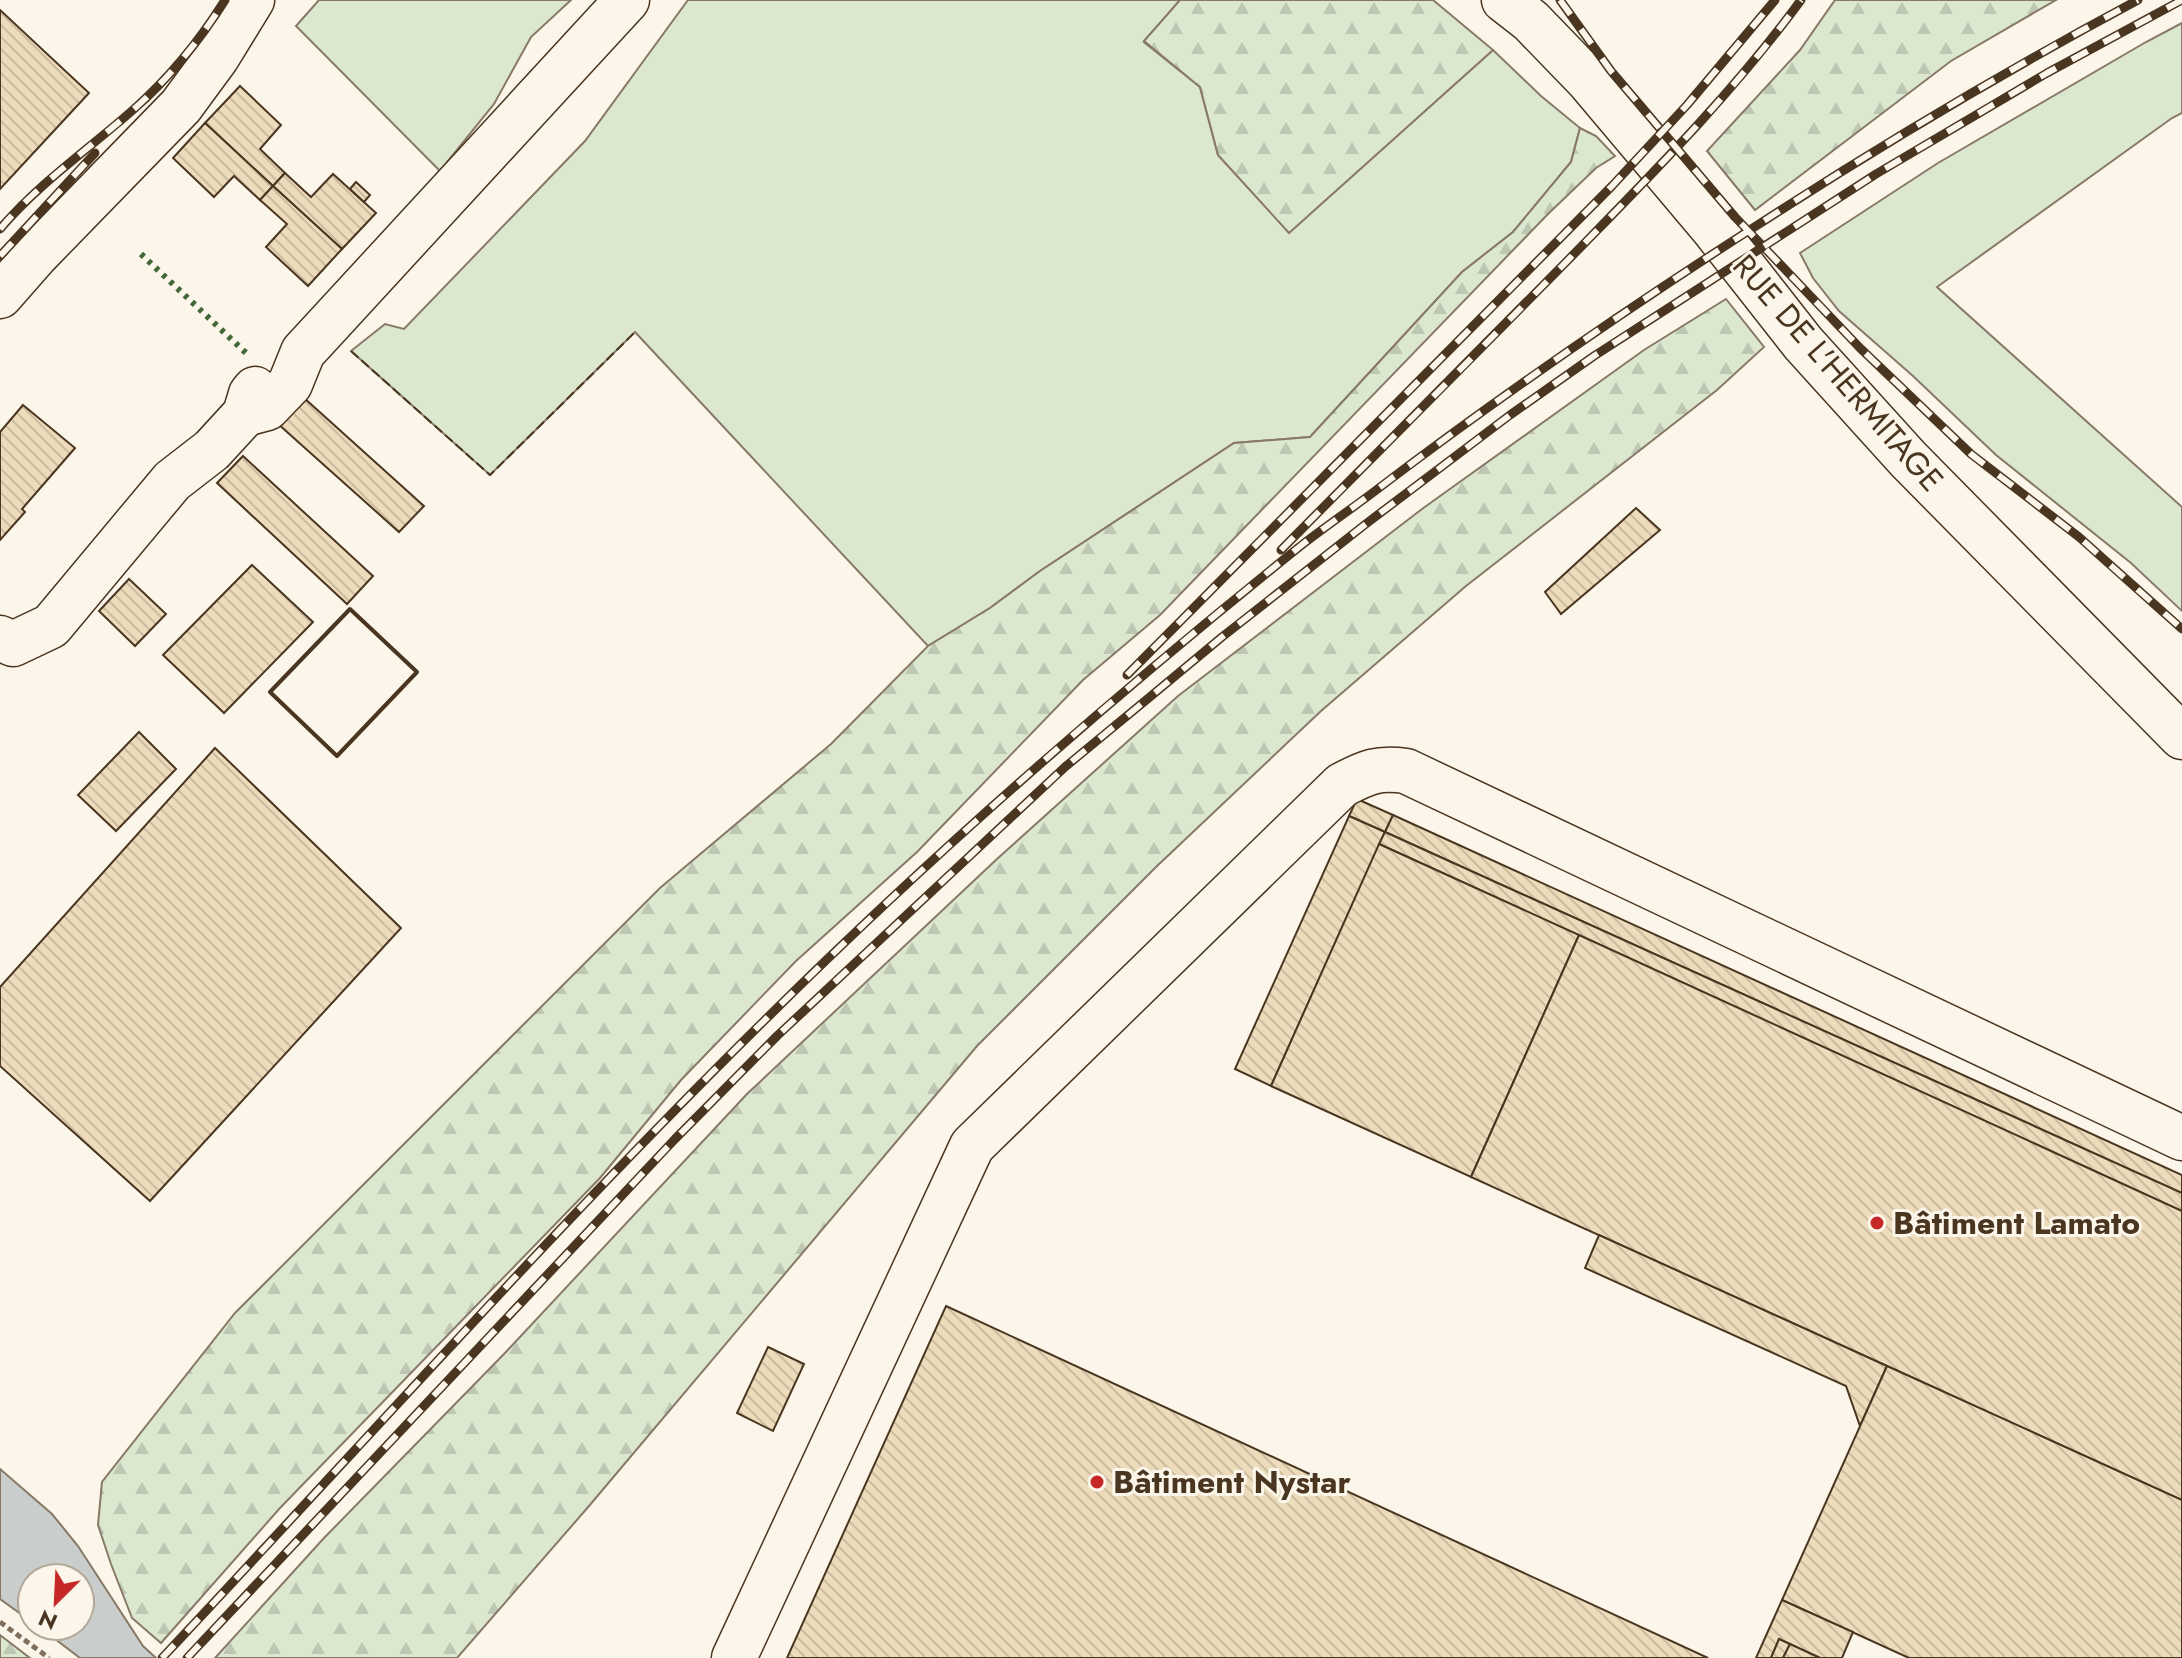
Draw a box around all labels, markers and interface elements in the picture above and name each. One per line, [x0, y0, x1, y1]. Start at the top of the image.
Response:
street label: RUE DE L'HERMITAGE [1722, 244, 1954, 502]
place label: Bâtiment Lamato [1893, 1200, 2140, 1246]
marker: Bâtiment Lamato [1868, 1214, 1886, 1232]
place label: Bâtiment Nystar [1113, 1459, 1351, 1505]
marker: Bâtiment Nystar [1088, 1473, 1106, 1491]
north arrow [16, 1562, 96, 1642]
text: N [33, 1602, 62, 1638]

